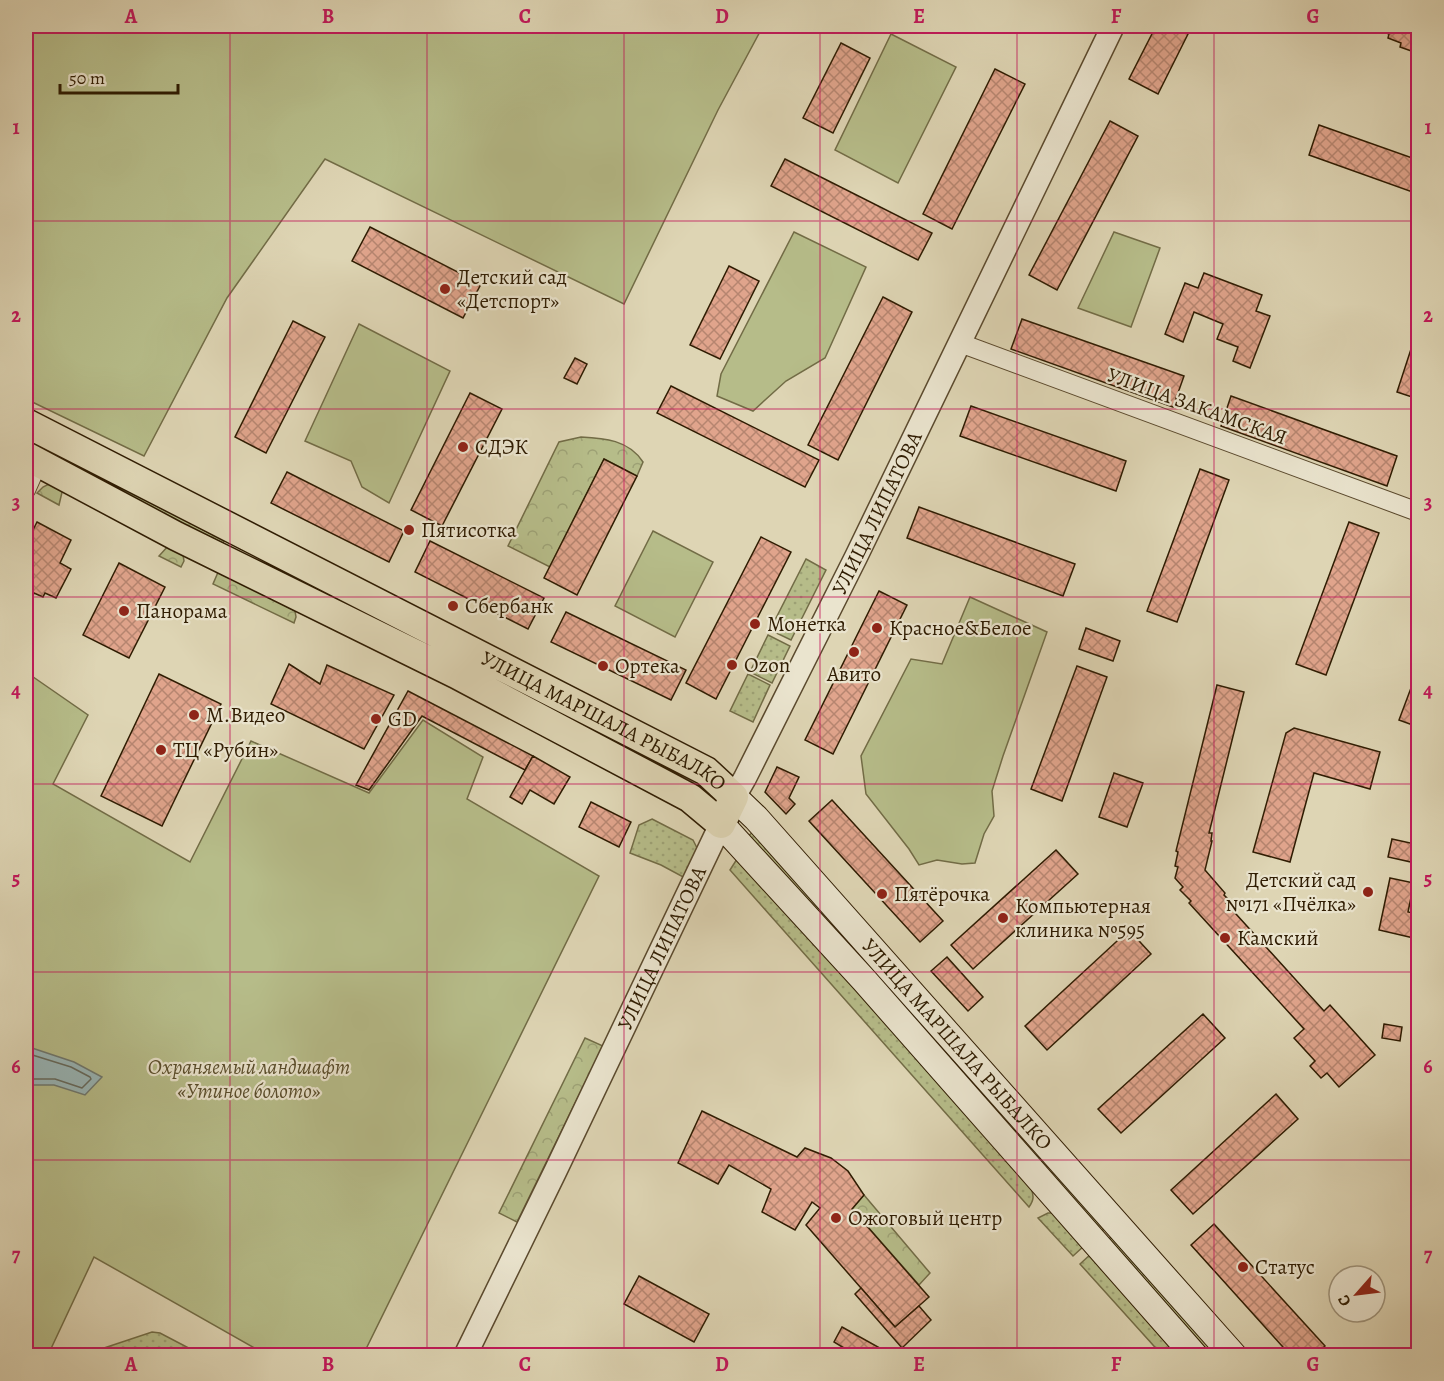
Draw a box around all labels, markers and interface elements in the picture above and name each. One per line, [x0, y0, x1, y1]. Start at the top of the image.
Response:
text: A [124, 3, 138, 30]
text: B [322, 3, 334, 30]
text: C [519, 3, 531, 30]
text: D [715, 3, 729, 30]
text: E [913, 3, 925, 30]
text: F [1111, 3, 1122, 30]
text: G [1306, 3, 1320, 30]
scale bar [60, 57, 178, 95]
text: 50 m [69, 66, 105, 90]
text: 1 [12, 114, 20, 141]
text: 1 [1424, 114, 1432, 141]
place label: Детский сад «Детспорт» [457, 263, 567, 315]
marker: Детский сад «Детспорт» [438, 282, 452, 296]
text: 2 [11, 302, 21, 329]
text: 2 [1423, 302, 1433, 329]
street label: УЛИЦА ЗАКАМСКАЯ [1103, 360, 1291, 452]
street label: УЛИЦА ЛИПАТОВА [825, 426, 929, 600]
place label: СДЭК [475, 433, 529, 461]
marker: СДЭК [456, 440, 470, 454]
text: 3 [12, 489, 20, 516]
text: 3 [1424, 489, 1432, 516]
place label: Пятисотка [421, 516, 517, 544]
marker: Пятисотка [402, 523, 416, 537]
place label: Сбербанк [465, 592, 553, 620]
place label: Панорама [136, 597, 228, 625]
marker: Сбербанк [446, 599, 460, 613]
marker: Панорама [117, 604, 131, 618]
place label: Монетка [767, 610, 847, 638]
place label: Красное&Белое [889, 614, 1032, 642]
marker: Монетка [748, 617, 762, 631]
marker: Красное&Белое [870, 621, 884, 635]
street label: УЛИЦА МАРШАЛА РЫБАЛКО [476, 644, 733, 797]
marker: Авито [847, 645, 861, 659]
place label: Ozon [744, 651, 790, 679]
place label: Ортека [615, 652, 680, 680]
marker: Ozon [725, 658, 739, 672]
marker: Ортека [596, 659, 610, 673]
place label: Авито [826, 660, 881, 688]
text: 4 [11, 677, 21, 704]
text: 4 [1423, 677, 1433, 704]
place label: М.Видео [206, 701, 285, 729]
place label: GD [388, 705, 417, 733]
marker: М.Видео [187, 708, 201, 722]
marker: GD [369, 712, 383, 726]
place label: ТЦ «Рубин» [173, 736, 278, 764]
marker: ТЦ «Рубин» [154, 743, 168, 757]
street label: УЛИЦА ЛИПАТОВА [611, 861, 713, 1035]
text: 5 [12, 865, 20, 892]
text: 5 [1424, 865, 1432, 892]
place label: Детский сад №171 «Пчёлка» [1226, 866, 1356, 918]
place label: Пятёрочка [894, 880, 990, 908]
marker: Детский сад №171 «Пчёлка» [1361, 885, 1375, 899]
marker: Пятёрочка [875, 887, 889, 901]
place label: Компьютерная клиника №595 [1015, 892, 1151, 944]
marker: Компьютерная клиника №595 [996, 911, 1010, 925]
place label: Камский [1237, 924, 1319, 952]
marker: Камский [1218, 931, 1232, 945]
street label: УЛИЦА МАРШАЛА РЫБАЛКО [855, 932, 1059, 1156]
text: 6 [11, 1053, 21, 1080]
park label: Охраняемый ландшафт «Утиное болото» [148, 1053, 350, 1105]
text: 6 [1423, 1053, 1433, 1080]
place label: Ожоговый центр [848, 1204, 1002, 1232]
marker: Ожоговый центр [829, 1211, 843, 1225]
text: 7 [12, 1241, 21, 1268]
text: 7 [1424, 1241, 1433, 1268]
place label: Статус [1255, 1253, 1315, 1281]
marker: Статус [1236, 1260, 1250, 1274]
north arrow [1327, 1264, 1387, 1324]
text: С [1333, 1291, 1357, 1310]
text: A [124, 1351, 138, 1378]
text: B [322, 1351, 334, 1378]
text: C [519, 1351, 531, 1378]
text: D [715, 1351, 729, 1378]
text: E [913, 1351, 925, 1378]
text: F [1111, 1351, 1122, 1378]
text: G [1306, 1351, 1320, 1378]

